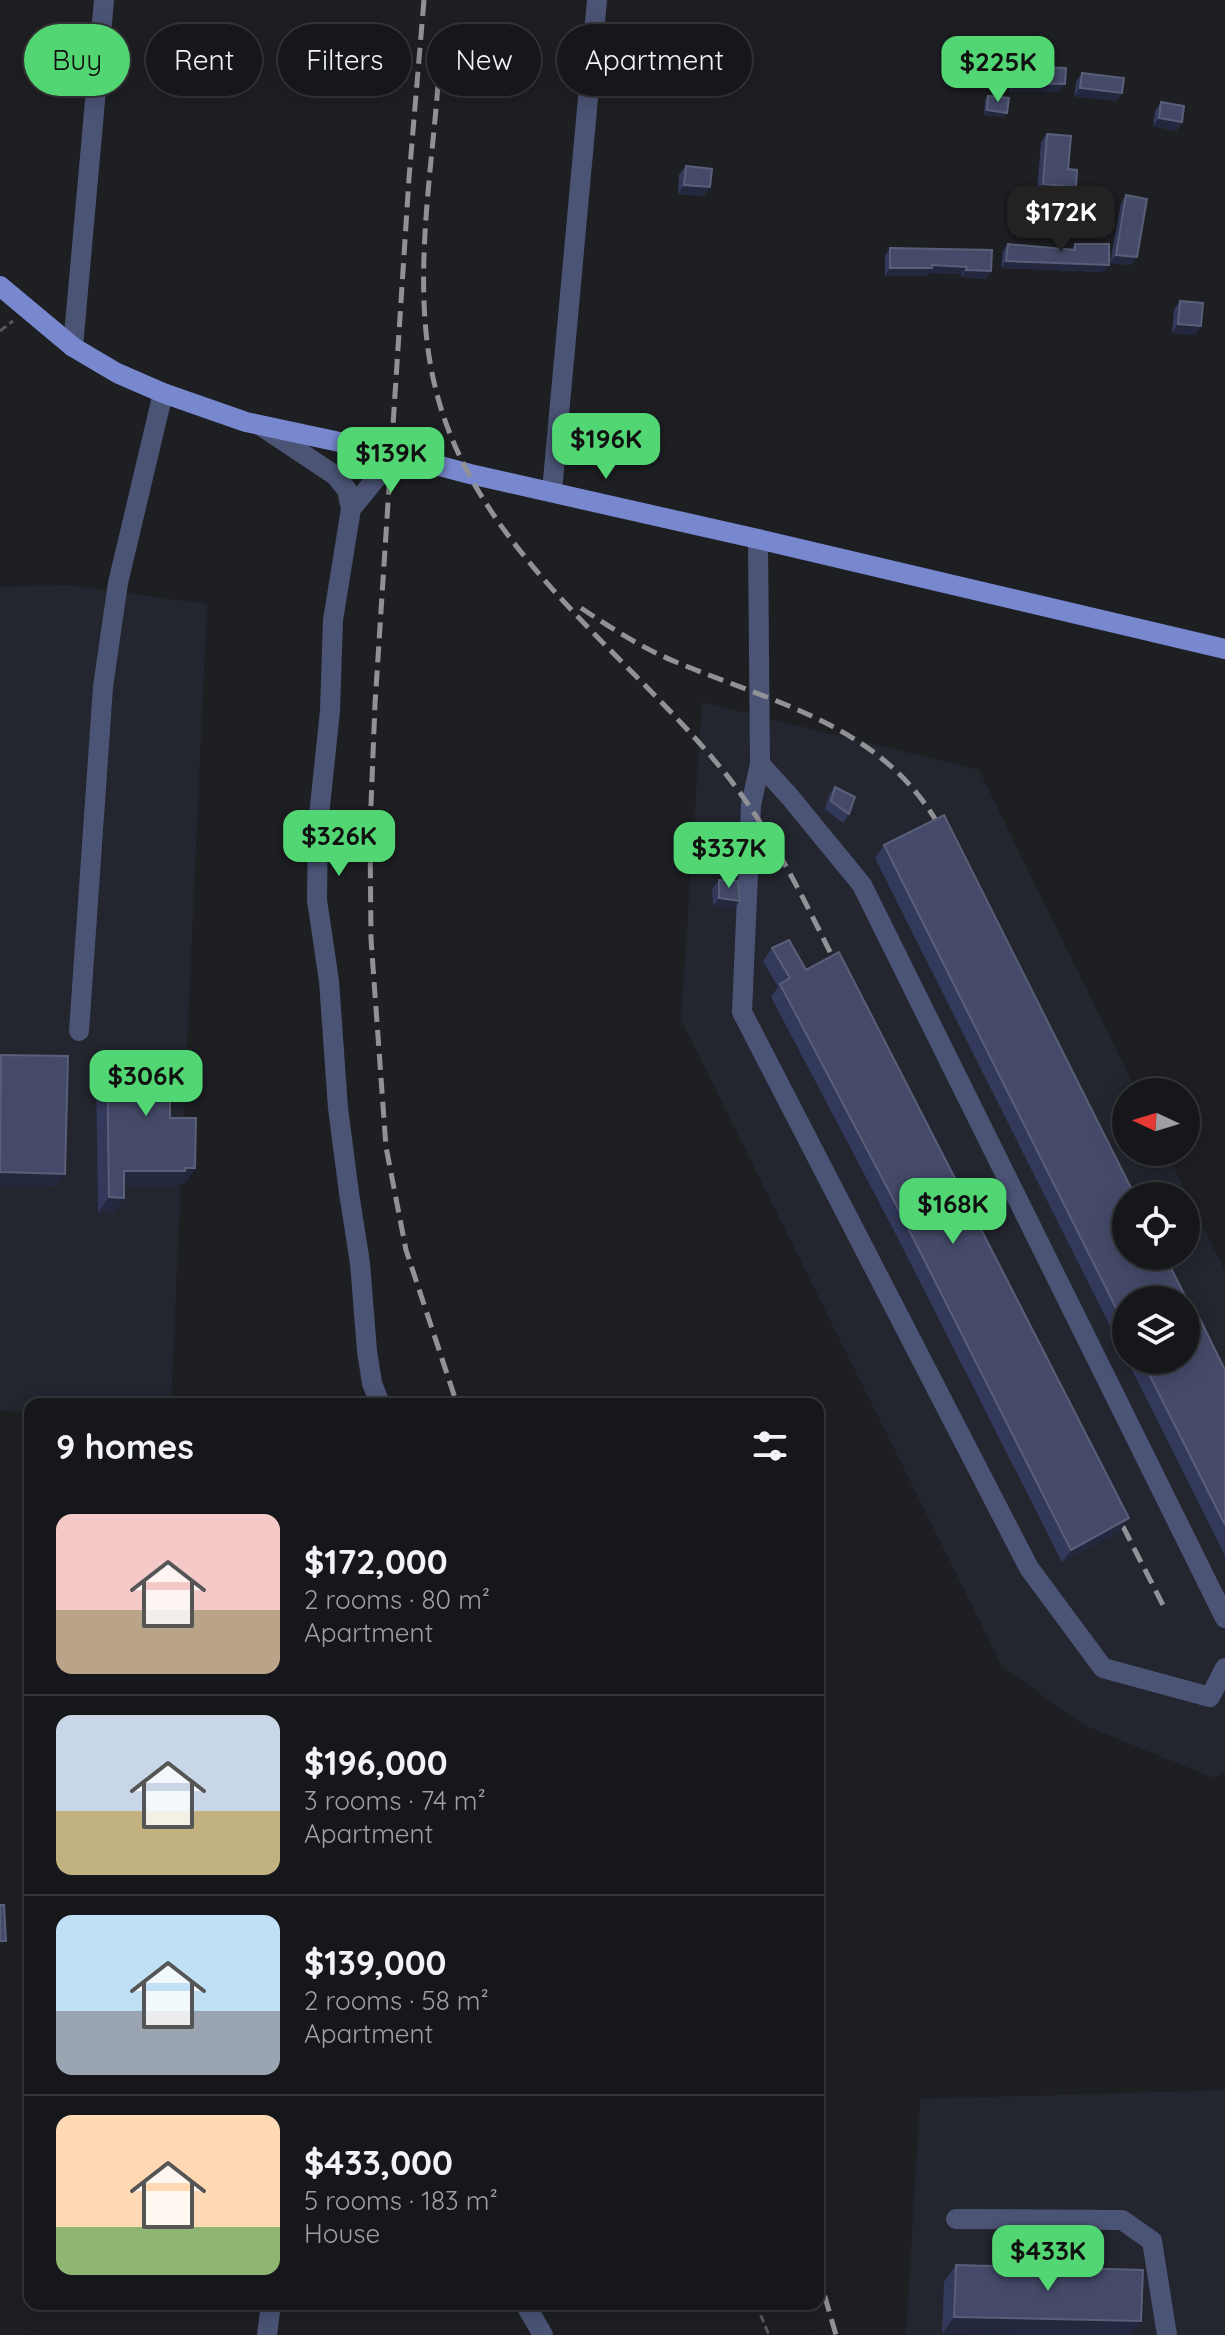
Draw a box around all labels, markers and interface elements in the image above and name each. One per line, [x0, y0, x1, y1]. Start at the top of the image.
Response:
chip: Buy [24, 24, 130, 96]
chip: Rent [146, 24, 262, 96]
chip: Filters [278, 24, 411, 96]
chip: New [427, 24, 541, 96]
chip: Apartment [557, 24, 752, 96]
pin: $225K [942, 36, 1054, 104]
text: $225K [959, 45, 1037, 78]
pin: $172K [1005, 186, 1117, 254]
text: $172K [1025, 195, 1097, 228]
pin: $196K [550, 413, 662, 481]
text: $196K [570, 422, 642, 455]
pin: $139K [335, 427, 447, 495]
text: $139K [355, 436, 427, 469]
pin: $326K [283, 810, 395, 878]
text: $326K [301, 819, 377, 852]
pin: $337K [673, 822, 785, 890]
text: $337K [692, 831, 766, 864]
pin: $306K [90, 1050, 202, 1118]
text: $306K [108, 1059, 184, 1092]
north arrow [1112, 1078, 1200, 1166]
map controls [1112, 1078, 1200, 1374]
pin: $168K [897, 1178, 1009, 1246]
button: locate [1112, 1182, 1200, 1270]
text: $168K [917, 1187, 989, 1220]
button: layers [1112, 1286, 1200, 1374]
icon: filters [748, 1424, 792, 1468]
text: 9 homes [56, 1425, 194, 1468]
text: $172,000 [304, 1540, 448, 1583]
icon: home [120, 1546, 216, 1642]
text: 2 rooms · 80 m² [304, 1583, 490, 1616]
text: Apartment [304, 1616, 433, 1649]
text: $196,000 [304, 1741, 448, 1784]
icon: home [120, 1747, 216, 1843]
text: 3 rooms · 74 m² [304, 1784, 486, 1817]
text: Apartment [304, 1817, 433, 1850]
text: $139,000 [304, 1941, 446, 1984]
icon: home [120, 1947, 216, 2043]
text: 2 rooms · 58 m² [304, 1984, 489, 2017]
text: Apartment [304, 2017, 433, 2050]
text: $433,000 [304, 2141, 453, 2184]
icon: home [120, 2147, 216, 2243]
text: 5 rooms · 183 m² [304, 2184, 498, 2217]
text: House [304, 2217, 380, 2250]
pin: $433K [992, 2225, 1104, 2293]
text: $433K [1010, 2234, 1086, 2267]

